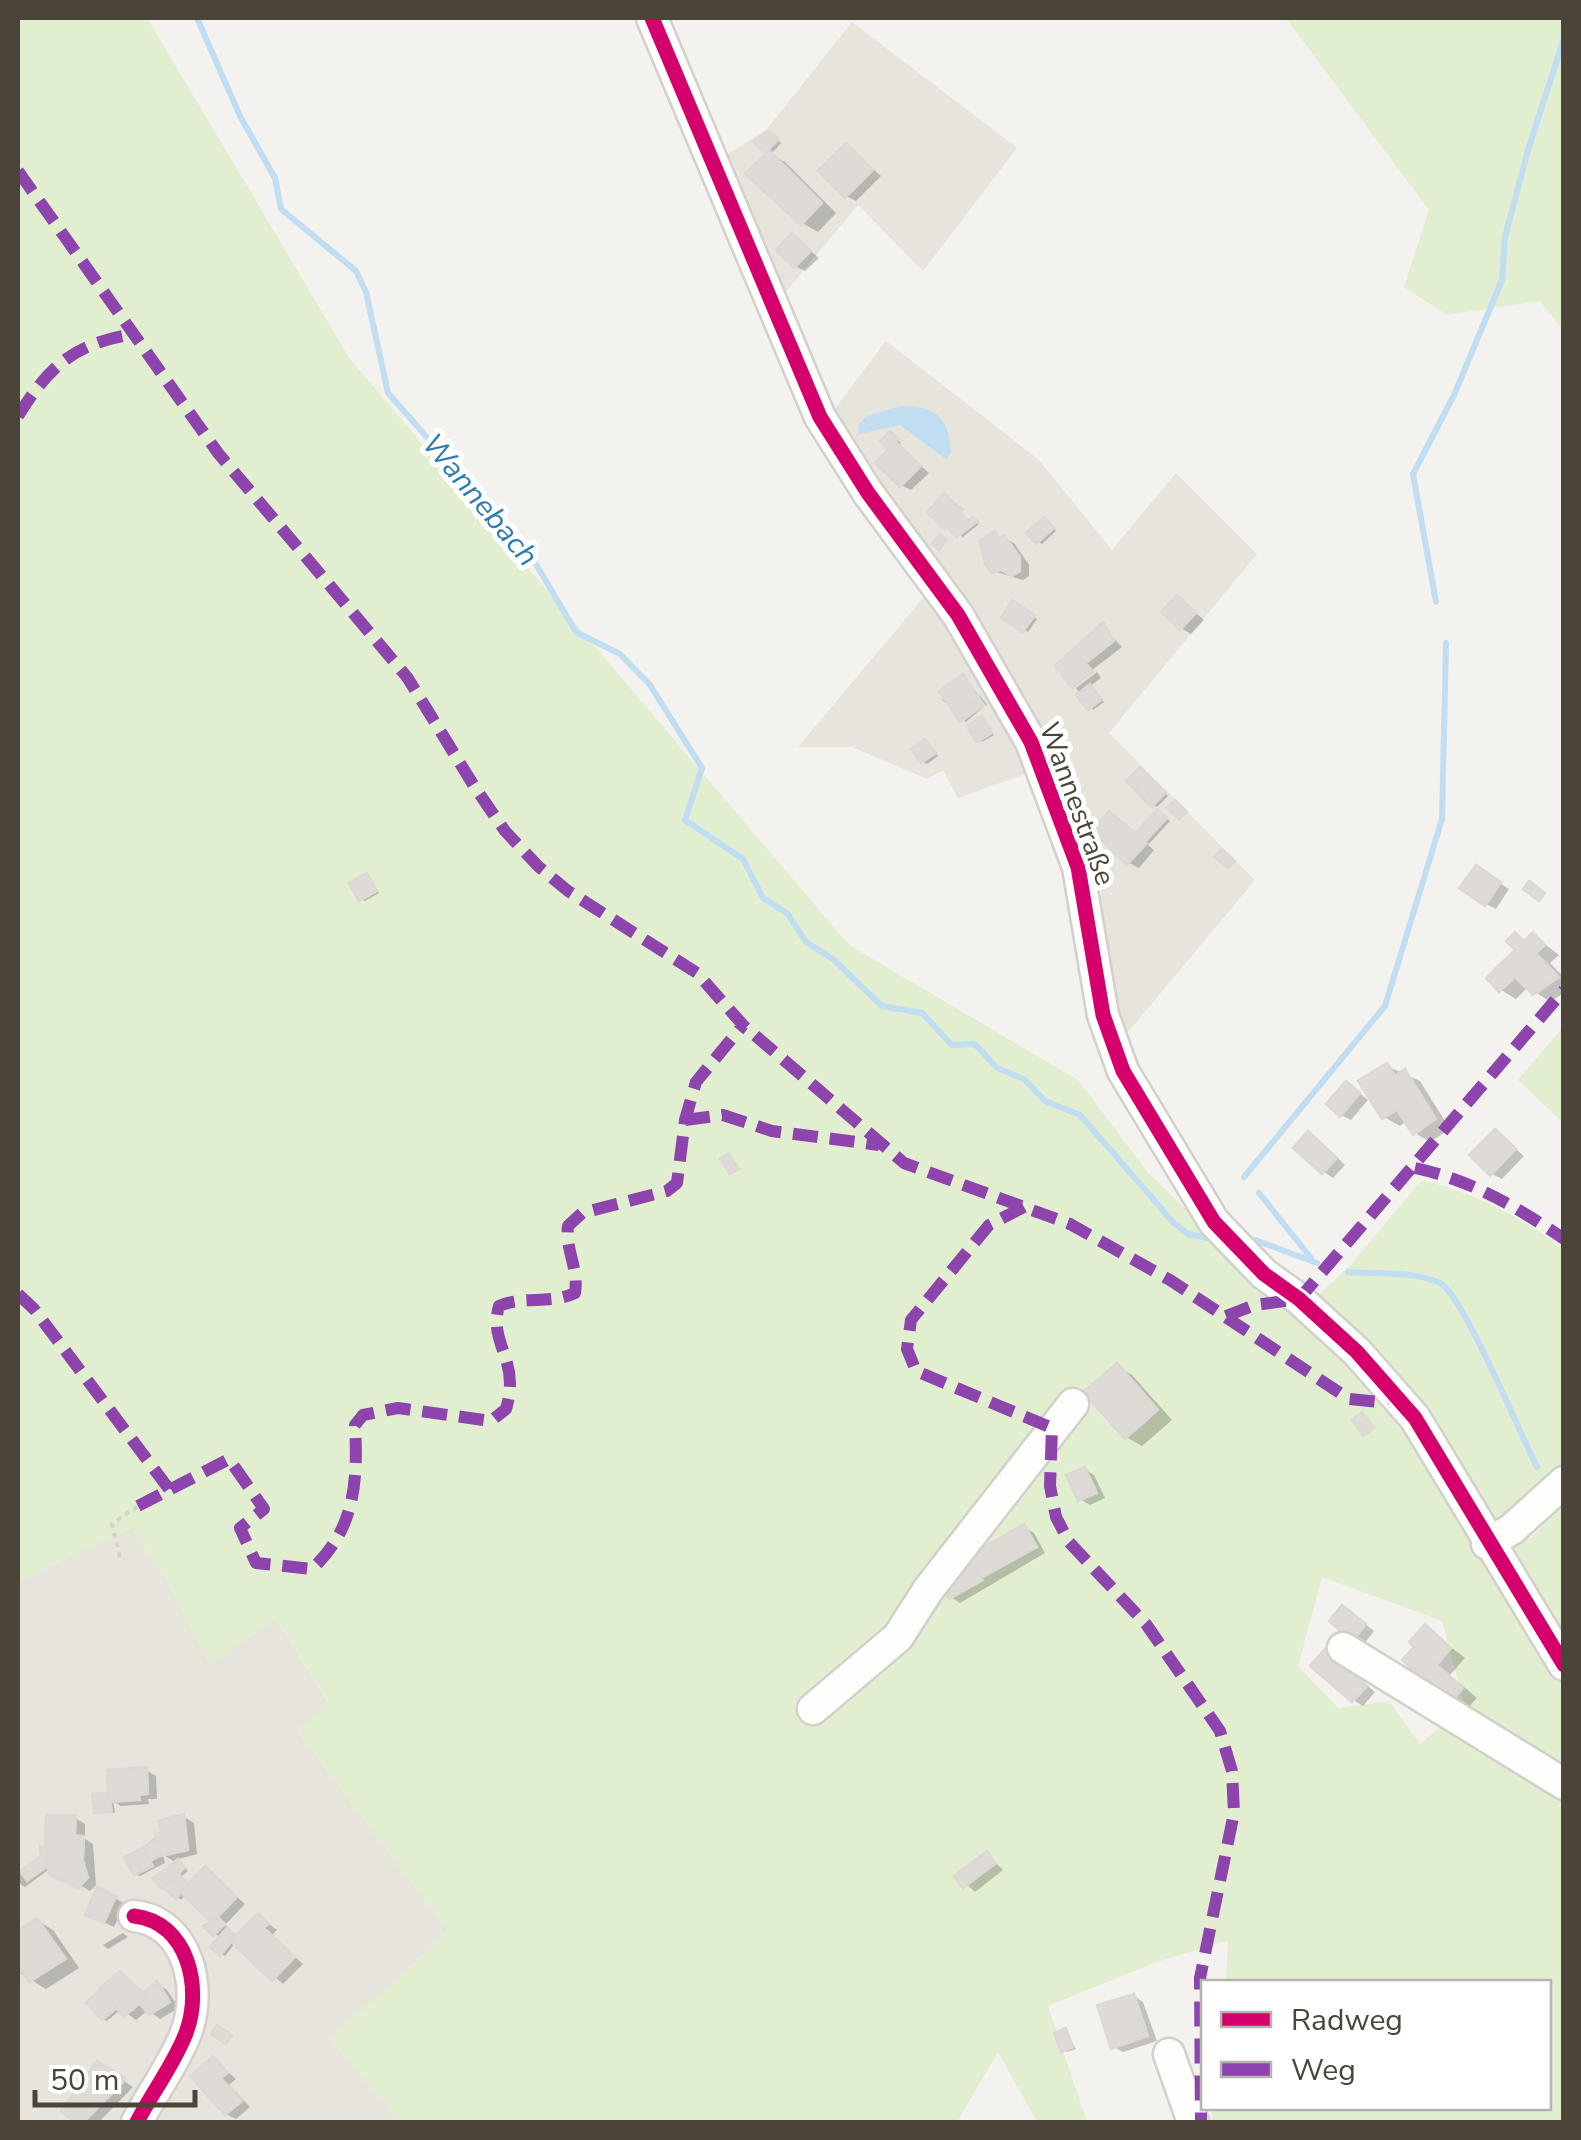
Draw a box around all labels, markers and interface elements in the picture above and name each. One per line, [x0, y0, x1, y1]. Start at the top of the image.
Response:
water label: Wannebach [412, 425, 548, 575]
street label: Wannestraße [1030, 717, 1124, 891]
legend [1201, 1980, 1551, 2110]
text: Radweg [1291, 2000, 1403, 2041]
scale bar [35, 2045, 195, 2107]
text: Weg [1291, 2050, 1356, 2091]
text: 50 m [50, 2060, 119, 2101]

